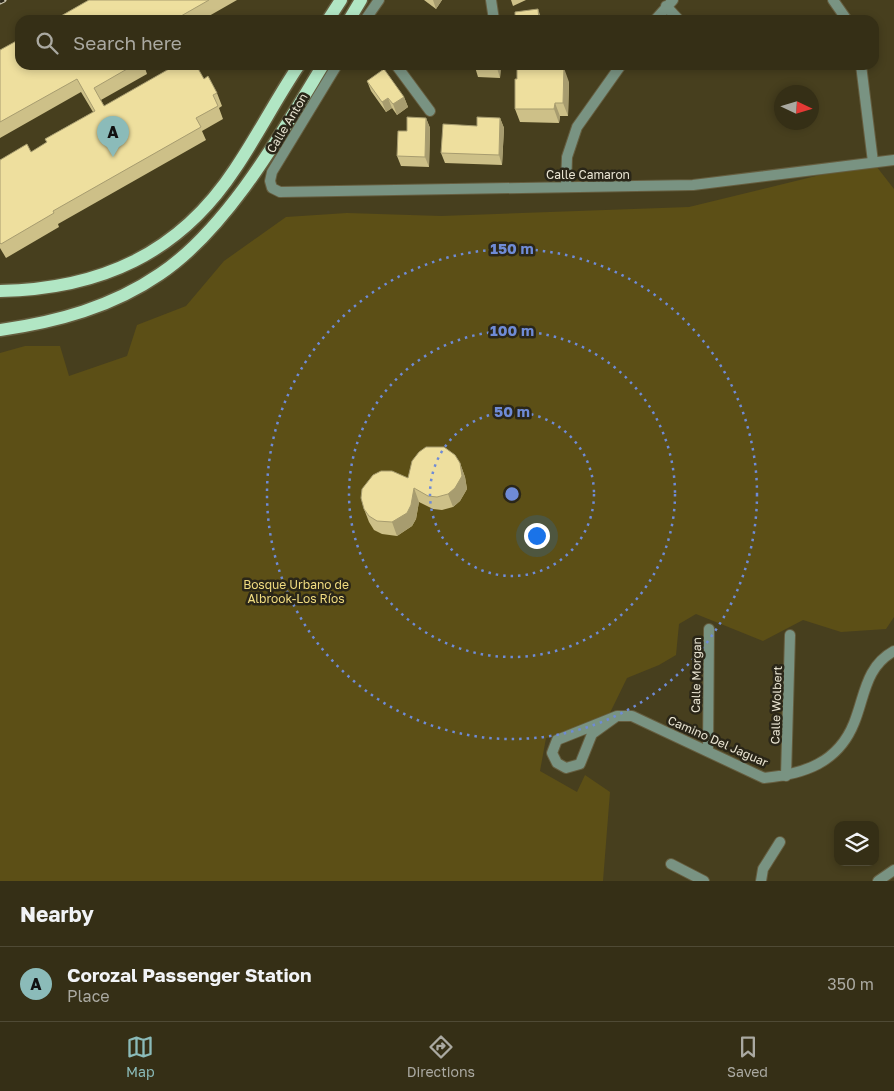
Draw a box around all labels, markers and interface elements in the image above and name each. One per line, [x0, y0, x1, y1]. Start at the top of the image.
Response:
search box [15, 15, 879, 70]
icon: search [33, 29, 61, 57]
text: Search here [73, 31, 182, 54]
north arrow [774, 85, 819, 130]
street label: Calle Anton [263, 90, 311, 156]
pin: A [97, 116, 129, 157]
street label: Calle Camaron [546, 167, 630, 182]
text: 150 m [490, 239, 534, 257]
text: 100 m [490, 321, 534, 339]
text: 50 m [494, 402, 530, 420]
centre of rings [503, 485, 521, 503]
your location [524, 523, 550, 549]
park label: Bosque Urbano de Albrook-Los Ríos [243, 577, 349, 606]
street label: Calle Morgan [688, 637, 704, 713]
street label: Calle Wolbert [767, 665, 785, 745]
street label: Camino Del Jaguar [666, 712, 771, 770]
map controls [834, 821, 879, 866]
button: layers [834, 821, 879, 866]
text: Nearby [20, 901, 94, 927]
text: Corozal Passenger Station [67, 963, 312, 986]
text: A [30, 974, 42, 994]
text: 350 m [827, 974, 874, 994]
text: Place [67, 986, 110, 1006]
tab: Map [126, 1033, 155, 1080]
tab: Directions [407, 1033, 475, 1080]
tab: Saved [727, 1033, 768, 1080]

